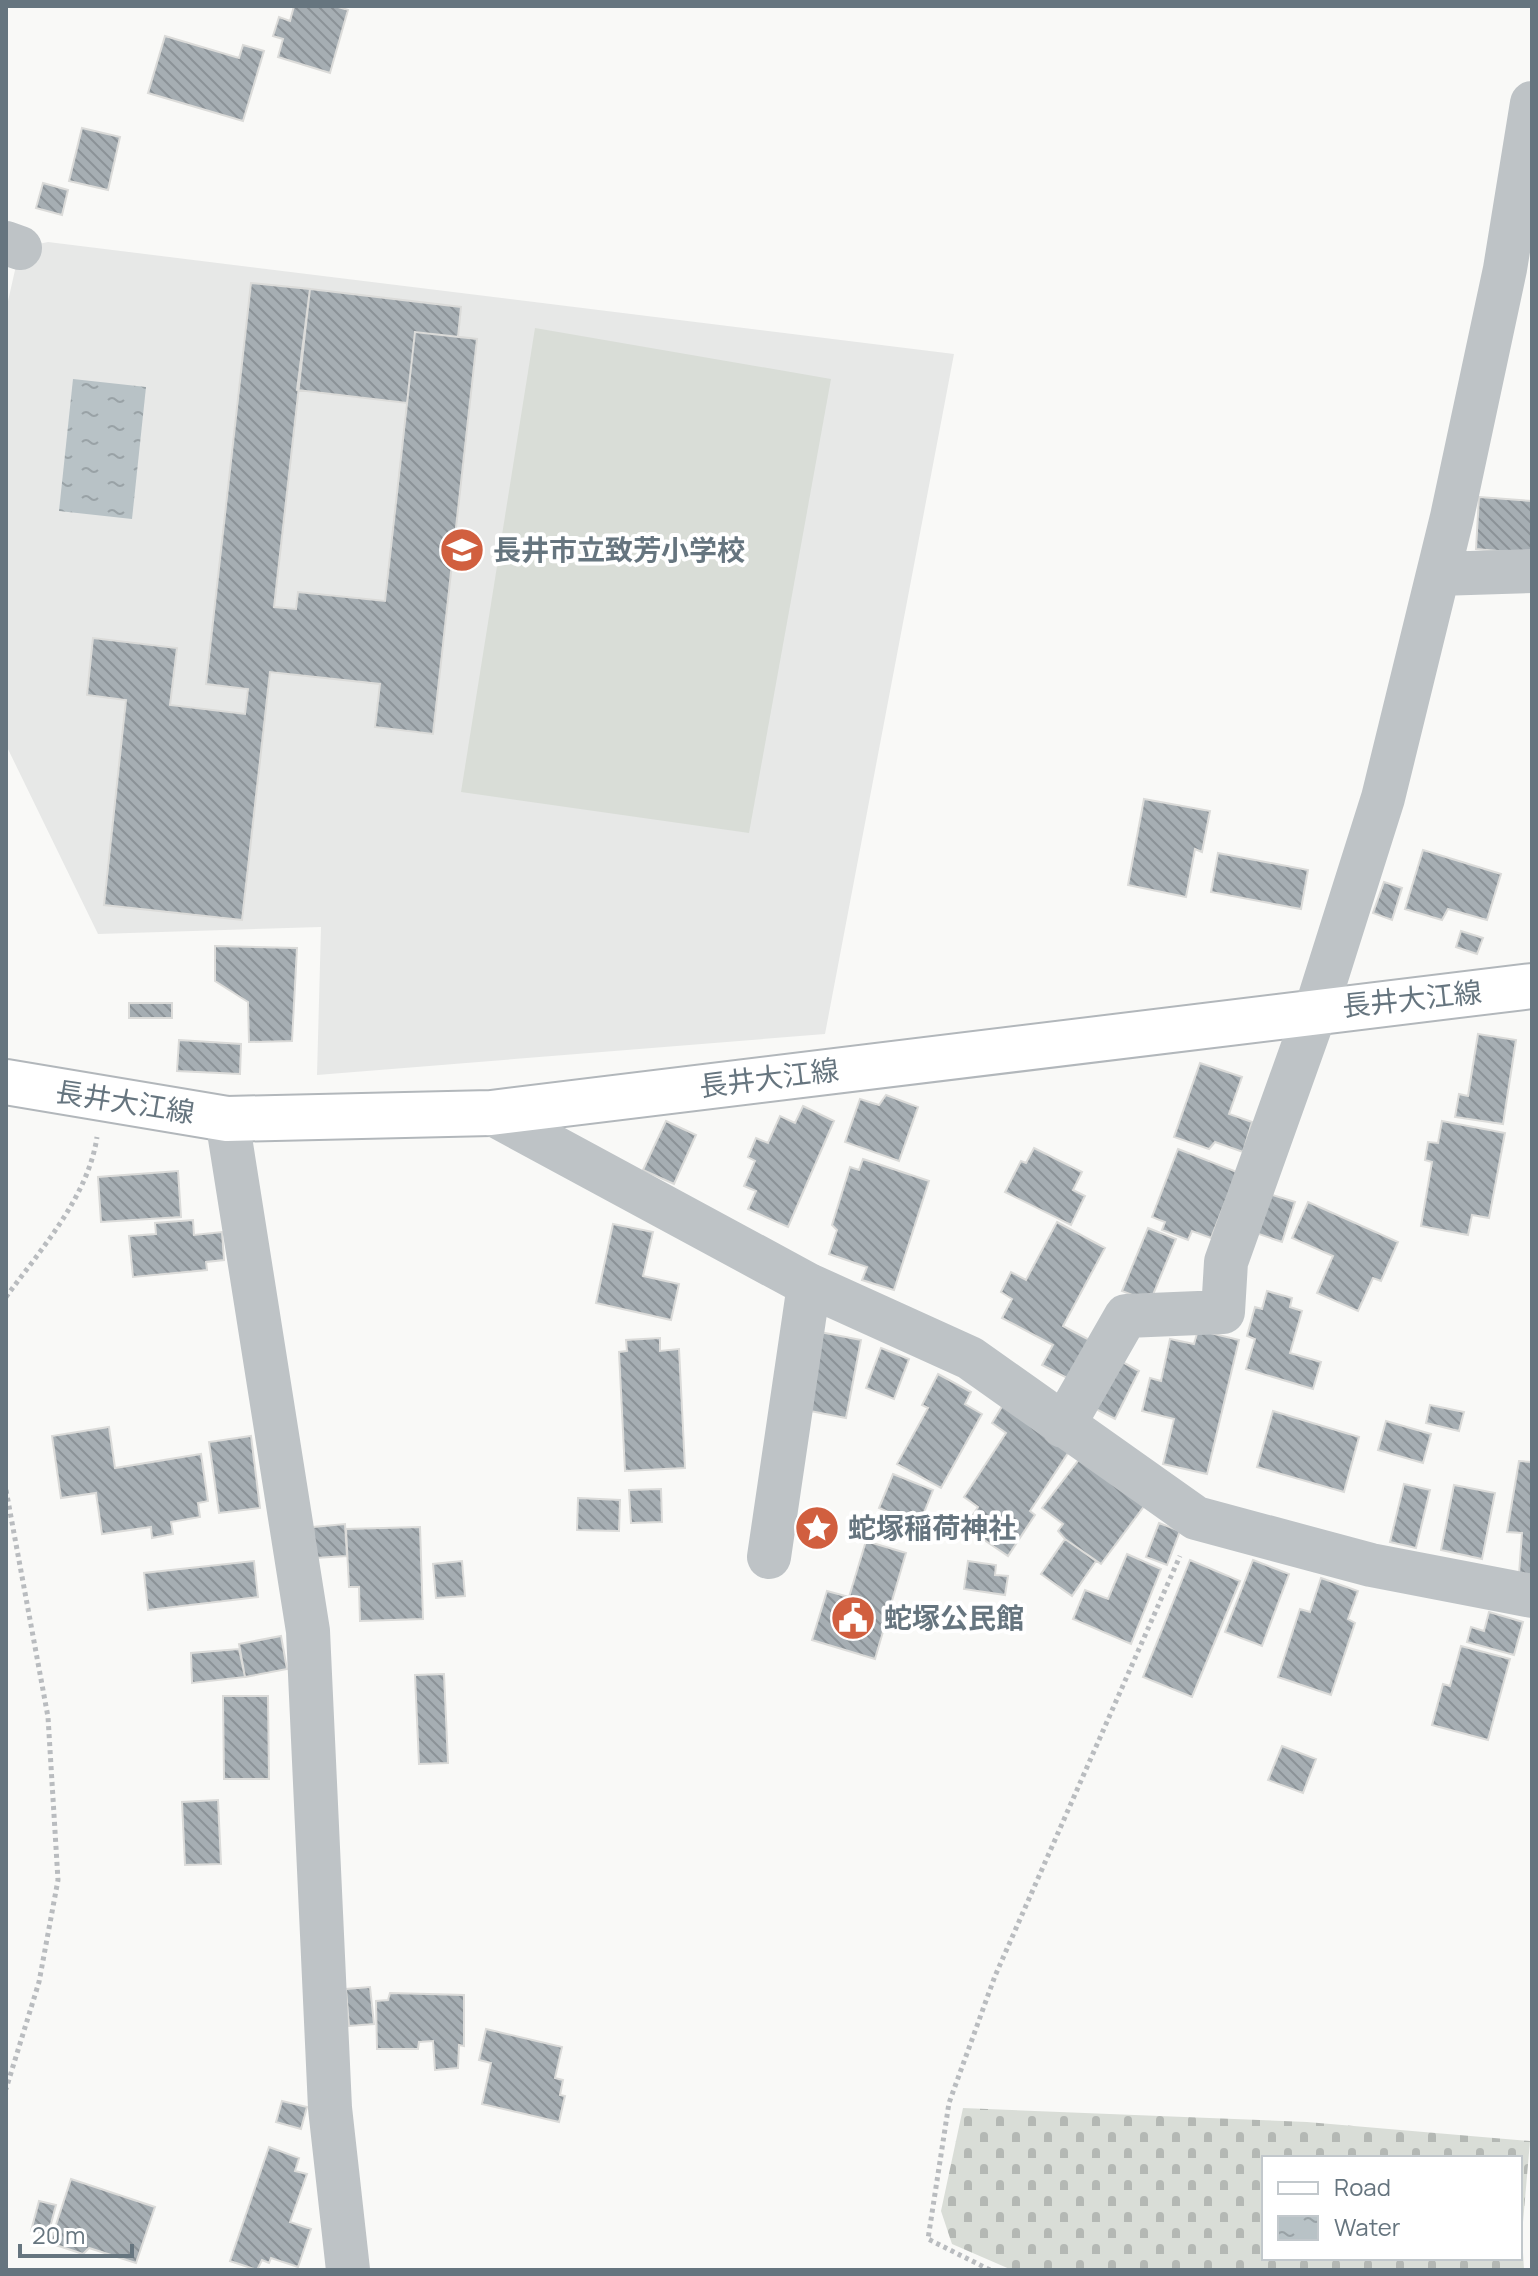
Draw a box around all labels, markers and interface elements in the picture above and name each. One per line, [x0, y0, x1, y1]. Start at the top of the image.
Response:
school or university icon: 長井市立致芳小学校 [438, 526, 486, 574]
place label: 長井市立致芳小学校 [493, 530, 745, 568]
street label: 長井大江線 [1340, 972, 1484, 1024]
street label: 長井大江線 [697, 1050, 841, 1104]
street label: 長井大江線 [53, 1071, 197, 1131]
place icon: 蛇塚稲荷神社 [793, 1504, 841, 1552]
place label: 蛇塚稲荷神社 [848, 1508, 1016, 1546]
public building icon: 蛇塚公民館 [829, 1594, 877, 1642]
place label: 蛇塚公民館 [884, 1598, 1024, 1636]
legend [1262, 2156, 1522, 2260]
text: Road [1334, 2170, 1391, 2203]
scale bar [20, 2208, 132, 2258]
text: Water [1334, 2210, 1401, 2243]
text: 20 m [32, 2218, 85, 2251]

